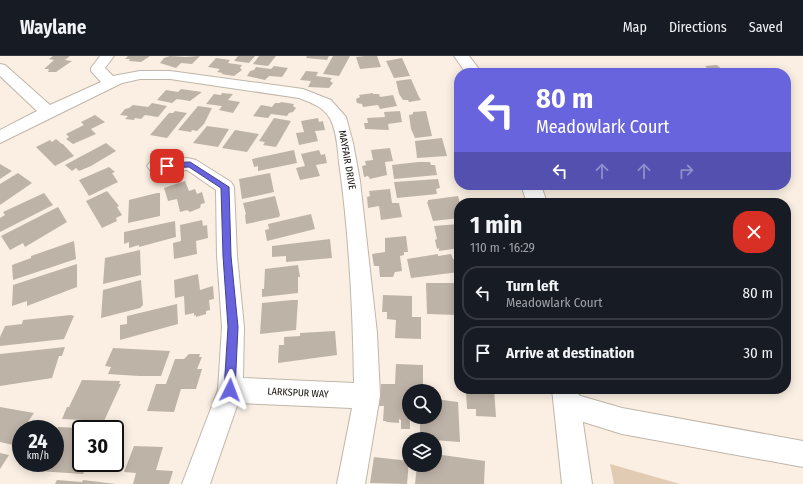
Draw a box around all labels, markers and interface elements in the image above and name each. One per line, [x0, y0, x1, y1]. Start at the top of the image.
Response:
text: Waylane [20, 16, 86, 39]
text: Map [623, 19, 647, 36]
text: Directions [669, 19, 727, 36]
text: Saved [749, 19, 783, 36]
text: 80 m [536, 82, 593, 115]
icon: left [470, 84, 522, 136]
text: Meadowlark Court [536, 116, 669, 138]
street label: MAYFAIR DRIVE [336, 129, 358, 191]
pin [150, 149, 184, 183]
icon: arrive [156, 155, 178, 177]
icon: left [549, 160, 571, 182]
icon: ahead [591, 160, 613, 182]
icon: ahead [633, 160, 655, 182]
icon: right [675, 160, 697, 182]
text: 1 min [470, 211, 522, 239]
button: close [733, 211, 775, 253]
text: 110 m · 16:29 [470, 240, 535, 255]
text: Turn left [506, 277, 559, 295]
icon: left [472, 282, 494, 304]
text: 80 m [743, 284, 773, 302]
text: Meadowlark Court [506, 295, 602, 310]
icon: arrive [472, 342, 494, 364]
text: Arrive at destination [506, 344, 634, 362]
text: 30 m [743, 344, 773, 362]
position arrow [209, 369, 251, 411]
map controls [402, 384, 442, 472]
button: search [402, 384, 442, 424]
street label: LARKSPUR WAY [267, 385, 329, 401]
speed limit sign: 30 [72, 420, 124, 472]
text: 24 [28, 429, 48, 453]
button: layers [402, 432, 442, 472]
text: km/h [27, 450, 49, 462]

